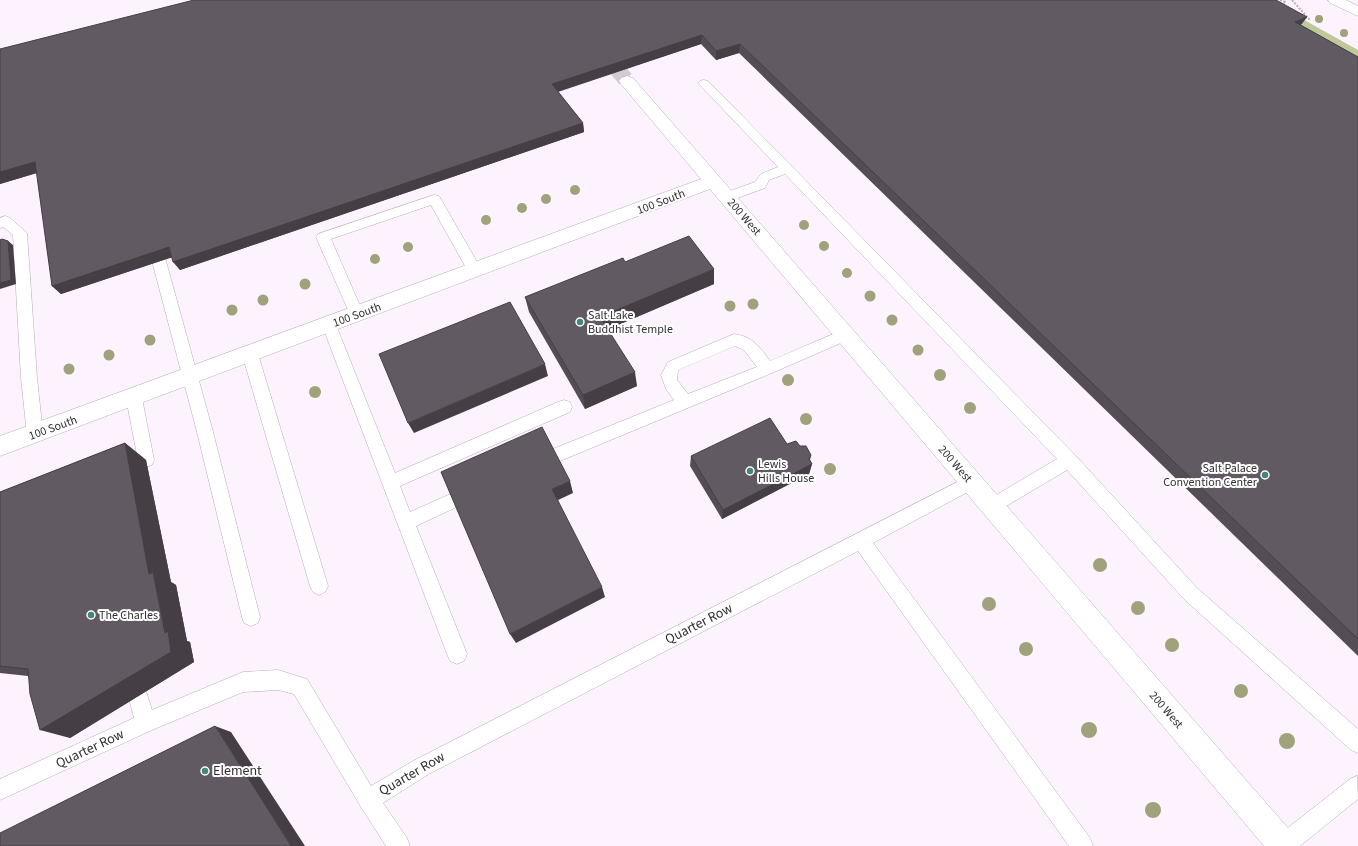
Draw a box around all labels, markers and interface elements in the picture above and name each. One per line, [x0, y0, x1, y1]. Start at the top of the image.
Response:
street label: 100 South [634, 185, 688, 219]
street label: 200 West [723, 195, 765, 239]
street label: 100 South [330, 298, 384, 332]
place label: Salt Lake Buddhist Temple [588, 307, 673, 338]
marker: Salt Lake Buddhist Temple [575, 317, 585, 327]
street label: 100 South [26, 411, 80, 445]
street label: 200 West [934, 442, 976, 486]
place label: Lewis Hills House [758, 456, 814, 487]
place label: Salt Palace Convention Center [1163, 460, 1258, 491]
marker: Lewis Hills House [745, 466, 755, 476]
marker: Salt Palace Convention Center [1260, 470, 1270, 480]
street label: Quarter Row [662, 598, 736, 650]
place label: The Charles [99, 607, 158, 624]
marker: The Charles [86, 610, 96, 620]
street label: 200 West [1145, 688, 1187, 732]
street label: Quarter Row [53, 724, 127, 774]
street label: Quarter Row [375, 747, 449, 801]
place label: Element [213, 761, 262, 781]
marker: Element [200, 766, 210, 776]

